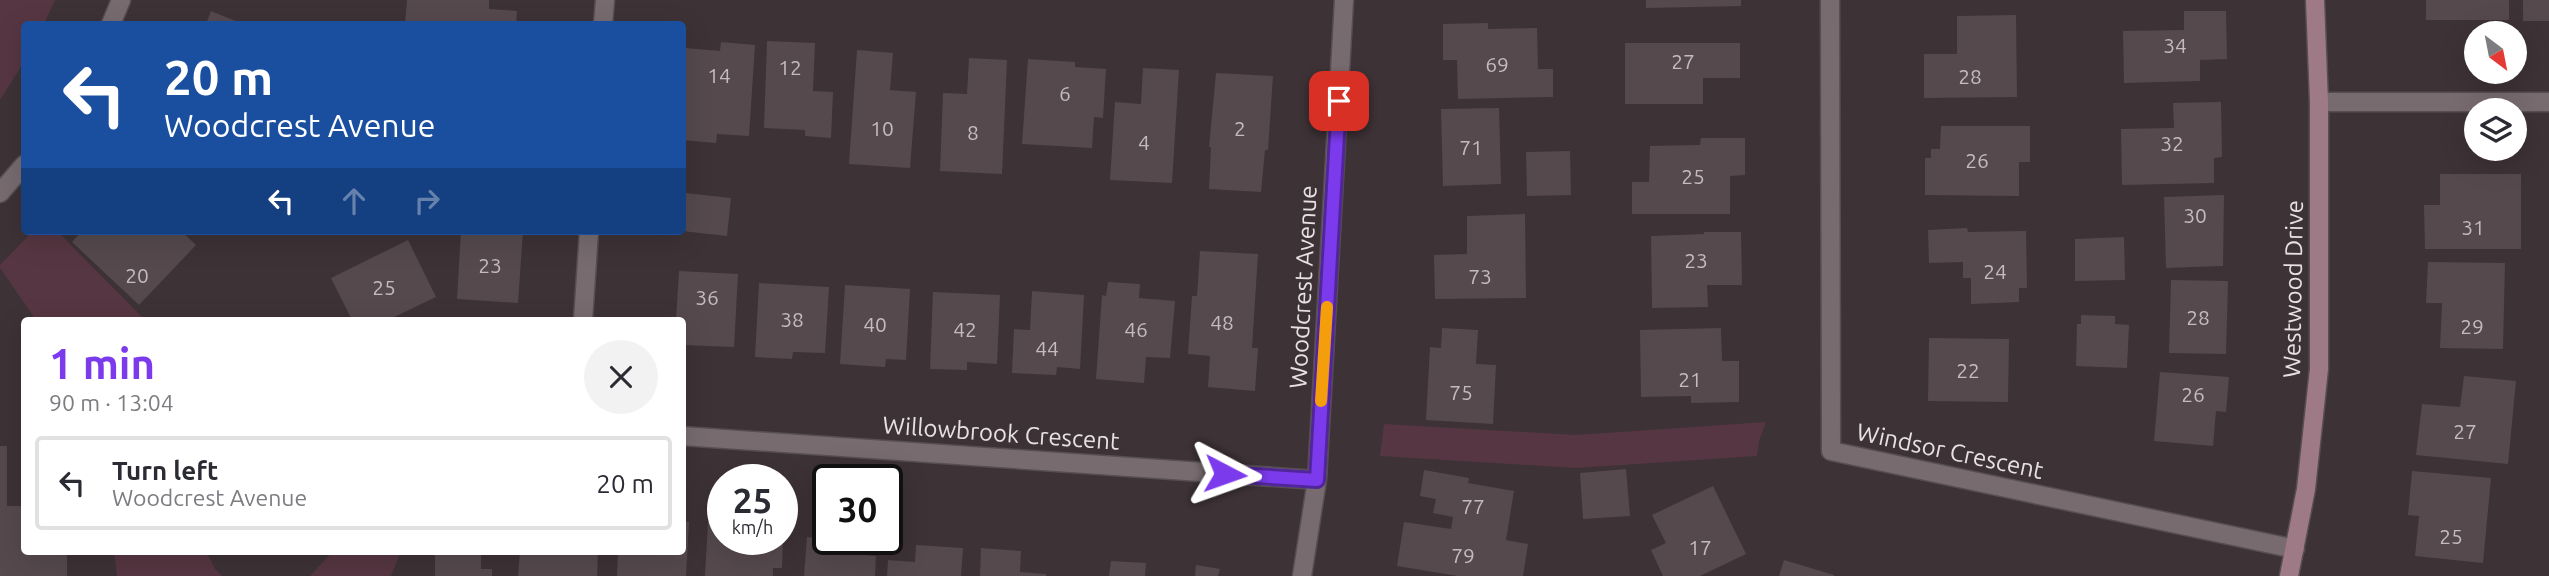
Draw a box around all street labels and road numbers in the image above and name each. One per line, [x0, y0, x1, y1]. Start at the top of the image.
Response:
street label: Woodcrest Avenue [1284, 185, 1322, 389]
street label: Westwood Drive [2278, 200, 2308, 378]
street label: Willowbrook Crescent [882, 411, 1121, 455]
street label: Windsor Crescent [1854, 418, 2046, 484]

